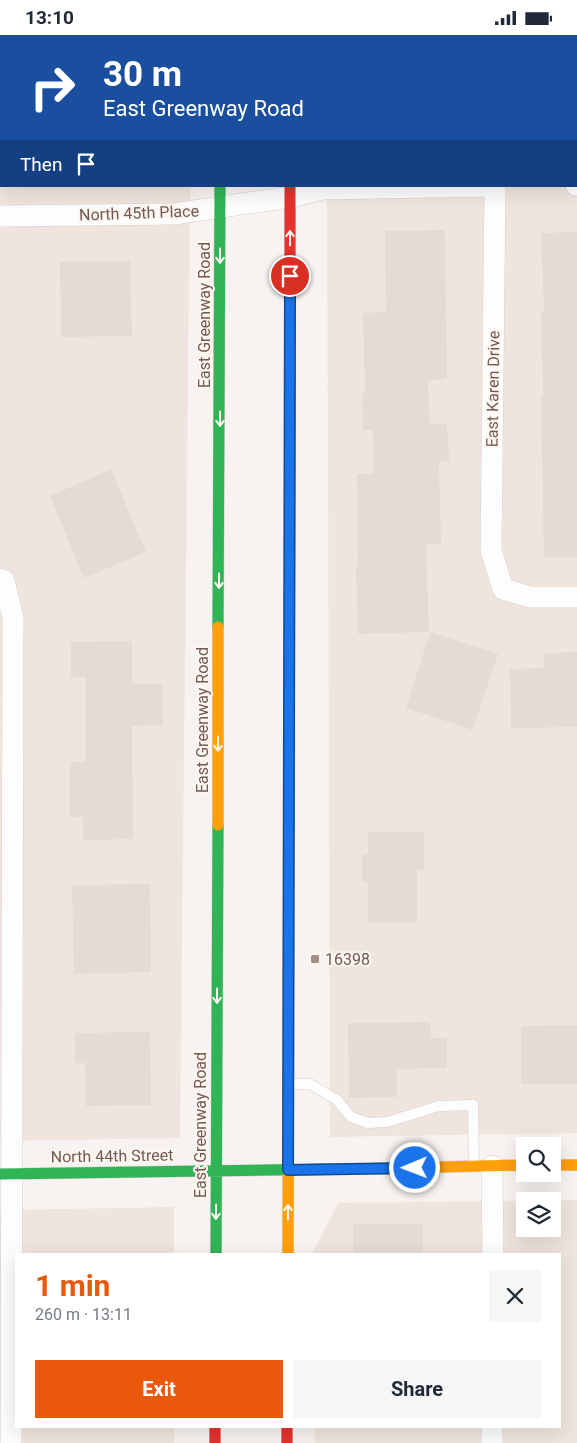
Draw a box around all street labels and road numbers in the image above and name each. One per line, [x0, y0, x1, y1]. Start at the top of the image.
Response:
street label: North 45th Place [79, 201, 199, 225]
street label: East Greenway Road [195, 242, 214, 388]
street label: East Karen Drive [482, 331, 504, 447]
street label: East Greenway Road [193, 647, 212, 793]
street label: East Greenway Road [191, 1052, 210, 1198]
street label: North 44th Street [51, 1145, 173, 1167]

